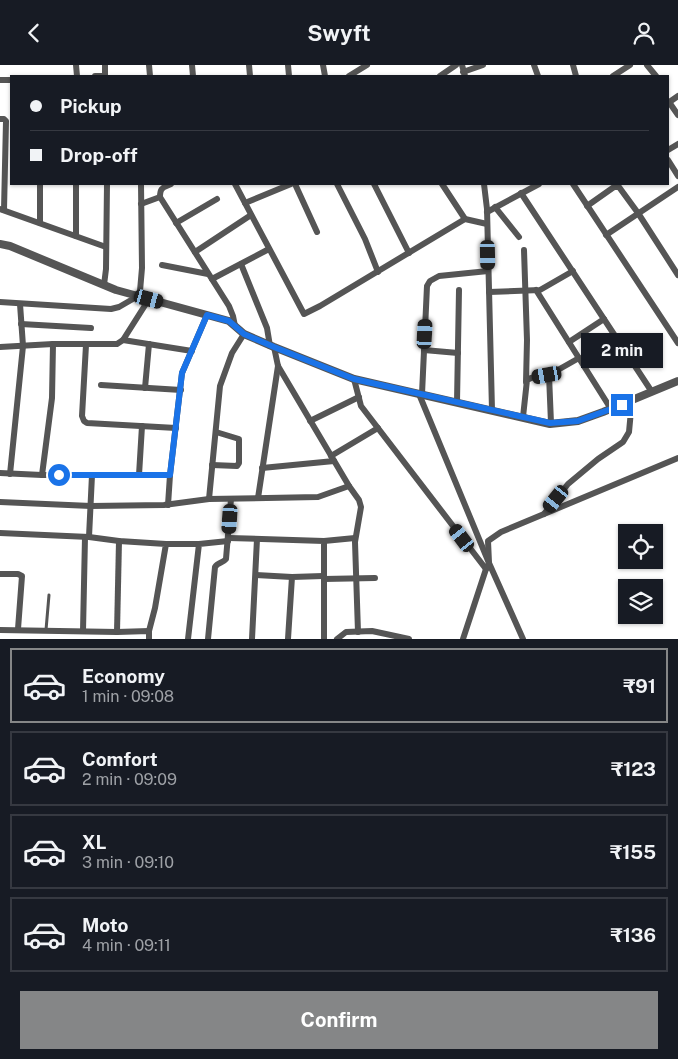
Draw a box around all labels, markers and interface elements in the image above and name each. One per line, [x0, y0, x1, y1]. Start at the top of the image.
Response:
icon: back [20, 19, 48, 47]
icon: person [630, 19, 658, 47]
text: Swyft [307, 20, 371, 46]
text: Pickup [60, 95, 122, 117]
text: Drop-off [60, 144, 137, 166]
car [480, 240, 495, 270]
car [132, 288, 165, 310]
car [416, 319, 433, 349]
callout: 2 min [581, 333, 663, 367]
text: 2 min [601, 341, 643, 360]
car [530, 365, 563, 385]
route end [611, 394, 633, 416]
route start [48, 464, 70, 486]
car [540, 483, 571, 515]
car [221, 504, 238, 534]
car [446, 522, 477, 554]
map controls [618, 524, 663, 624]
button: locate [618, 524, 663, 569]
button: layers [618, 579, 663, 624]
icon: car [22, 663, 67, 708]
text: Economy [82, 665, 165, 687]
text: ₹91 [623, 675, 656, 697]
text: 1 min · 09:08 [82, 687, 174, 706]
icon: car [22, 746, 67, 791]
text: Comfort [82, 748, 158, 770]
text: ₹123 [611, 758, 656, 780]
text: 2 min · 09:09 [82, 770, 177, 789]
icon: car [22, 829, 67, 874]
text: XL [82, 831, 107, 853]
text: ₹155 [610, 841, 656, 863]
text: 3 min · 09:10 [82, 853, 174, 872]
icon: car [22, 912, 67, 957]
text: Moto [82, 914, 128, 936]
text: ₹136 [611, 924, 656, 946]
text: 4 min · 09:11 [82, 936, 171, 955]
button: Confirm [20, 991, 658, 1049]

